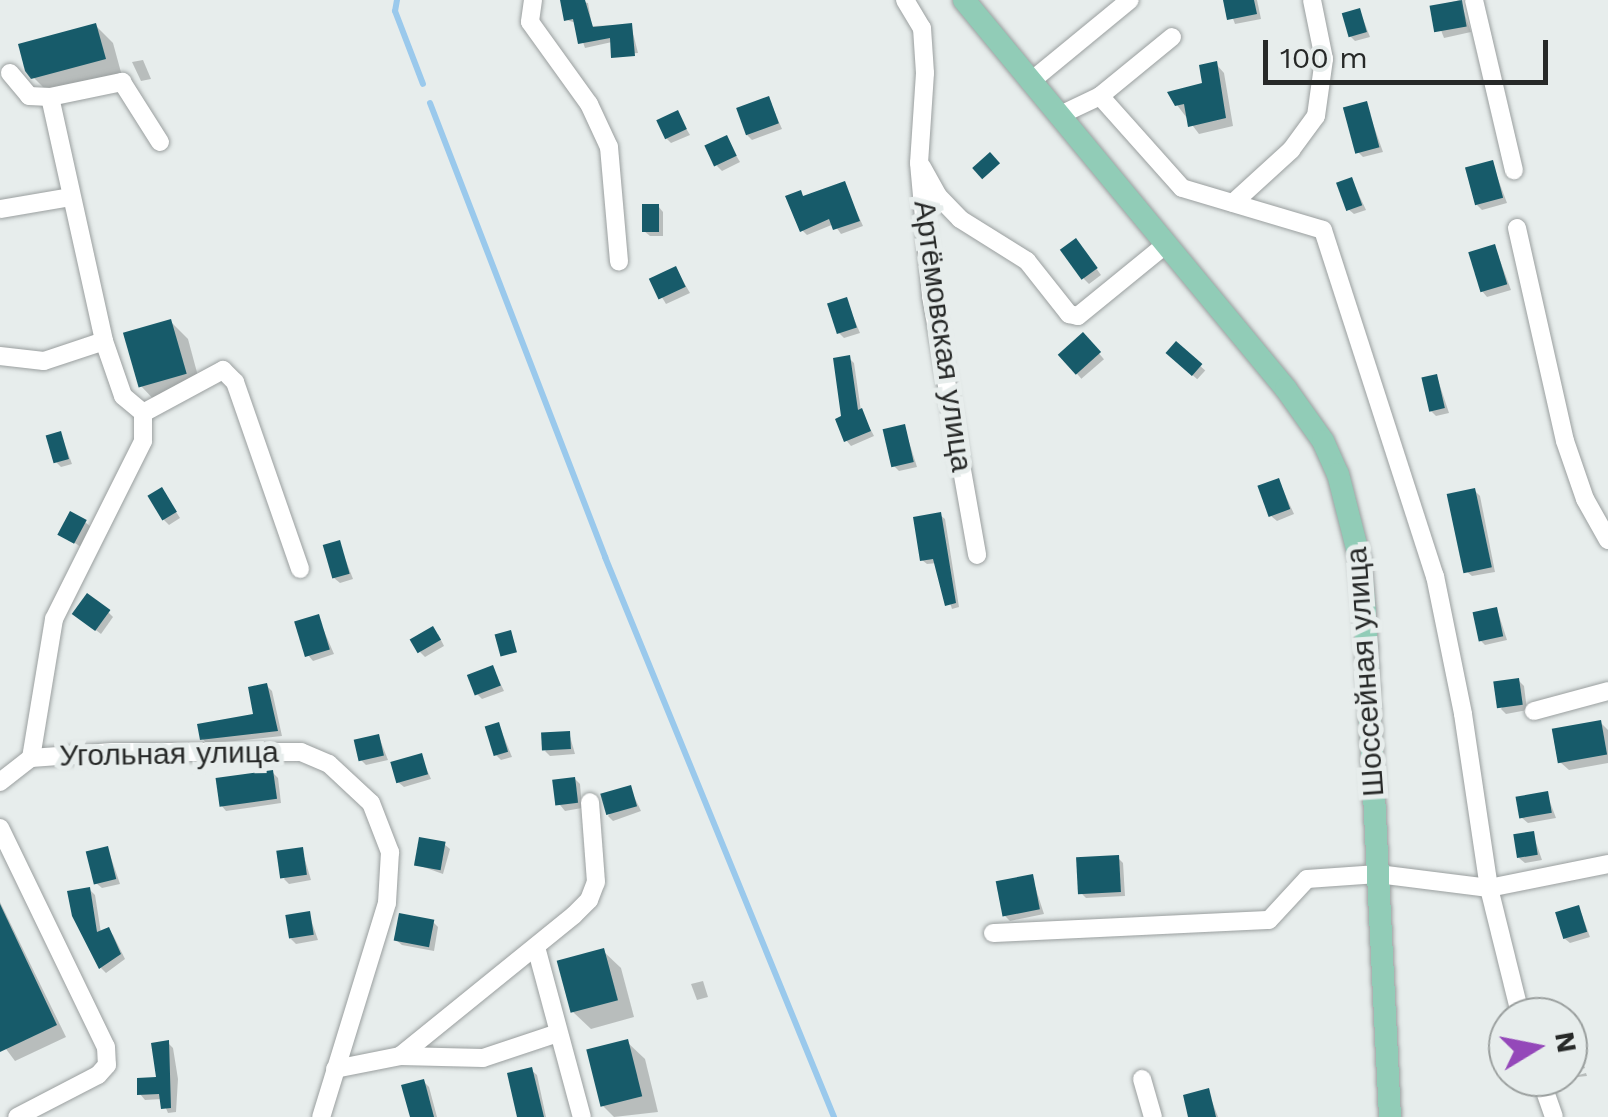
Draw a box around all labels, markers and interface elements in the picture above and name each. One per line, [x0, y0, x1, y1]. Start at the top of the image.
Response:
scale bar [1268, 20, 1553, 82]
text: 100 m [1280, 40, 1368, 75]
street label: Артёмовская улица [906, 198, 980, 474]
street label: Шоссейная улица [1338, 546, 1392, 798]
street label: Угольная улица [59, 734, 279, 774]
north arrow [1488, 997, 1588, 1097]
text: N [1548, 1029, 1584, 1055]

